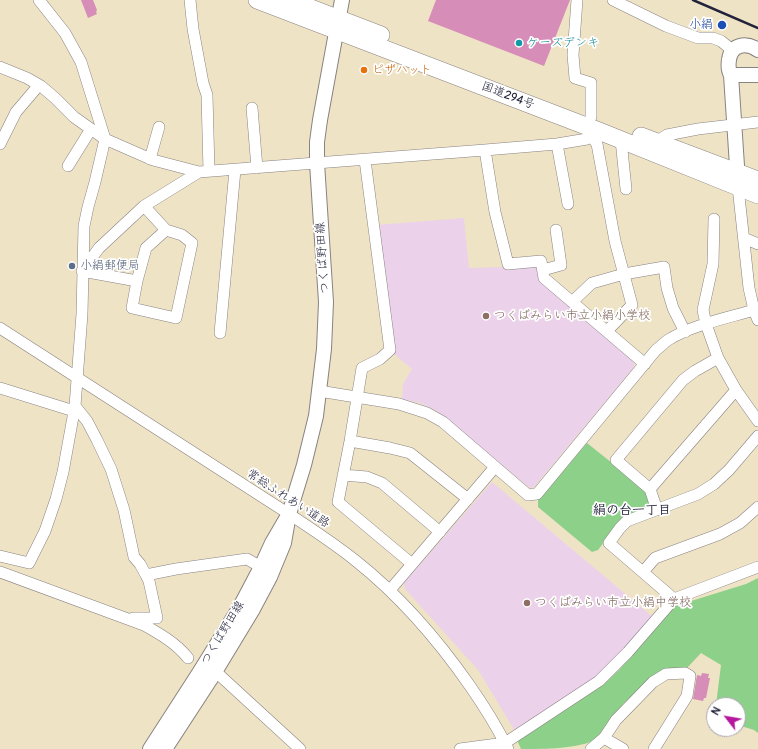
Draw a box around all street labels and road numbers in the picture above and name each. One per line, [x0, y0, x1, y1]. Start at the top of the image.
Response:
street label: 国道294号 [479, 79, 537, 113]
street label: つくば野田線 [313, 222, 333, 294]
street label: 常総ふれあい道路 [244, 467, 332, 531]
street label: つくば野田線 [198, 598, 248, 668]

